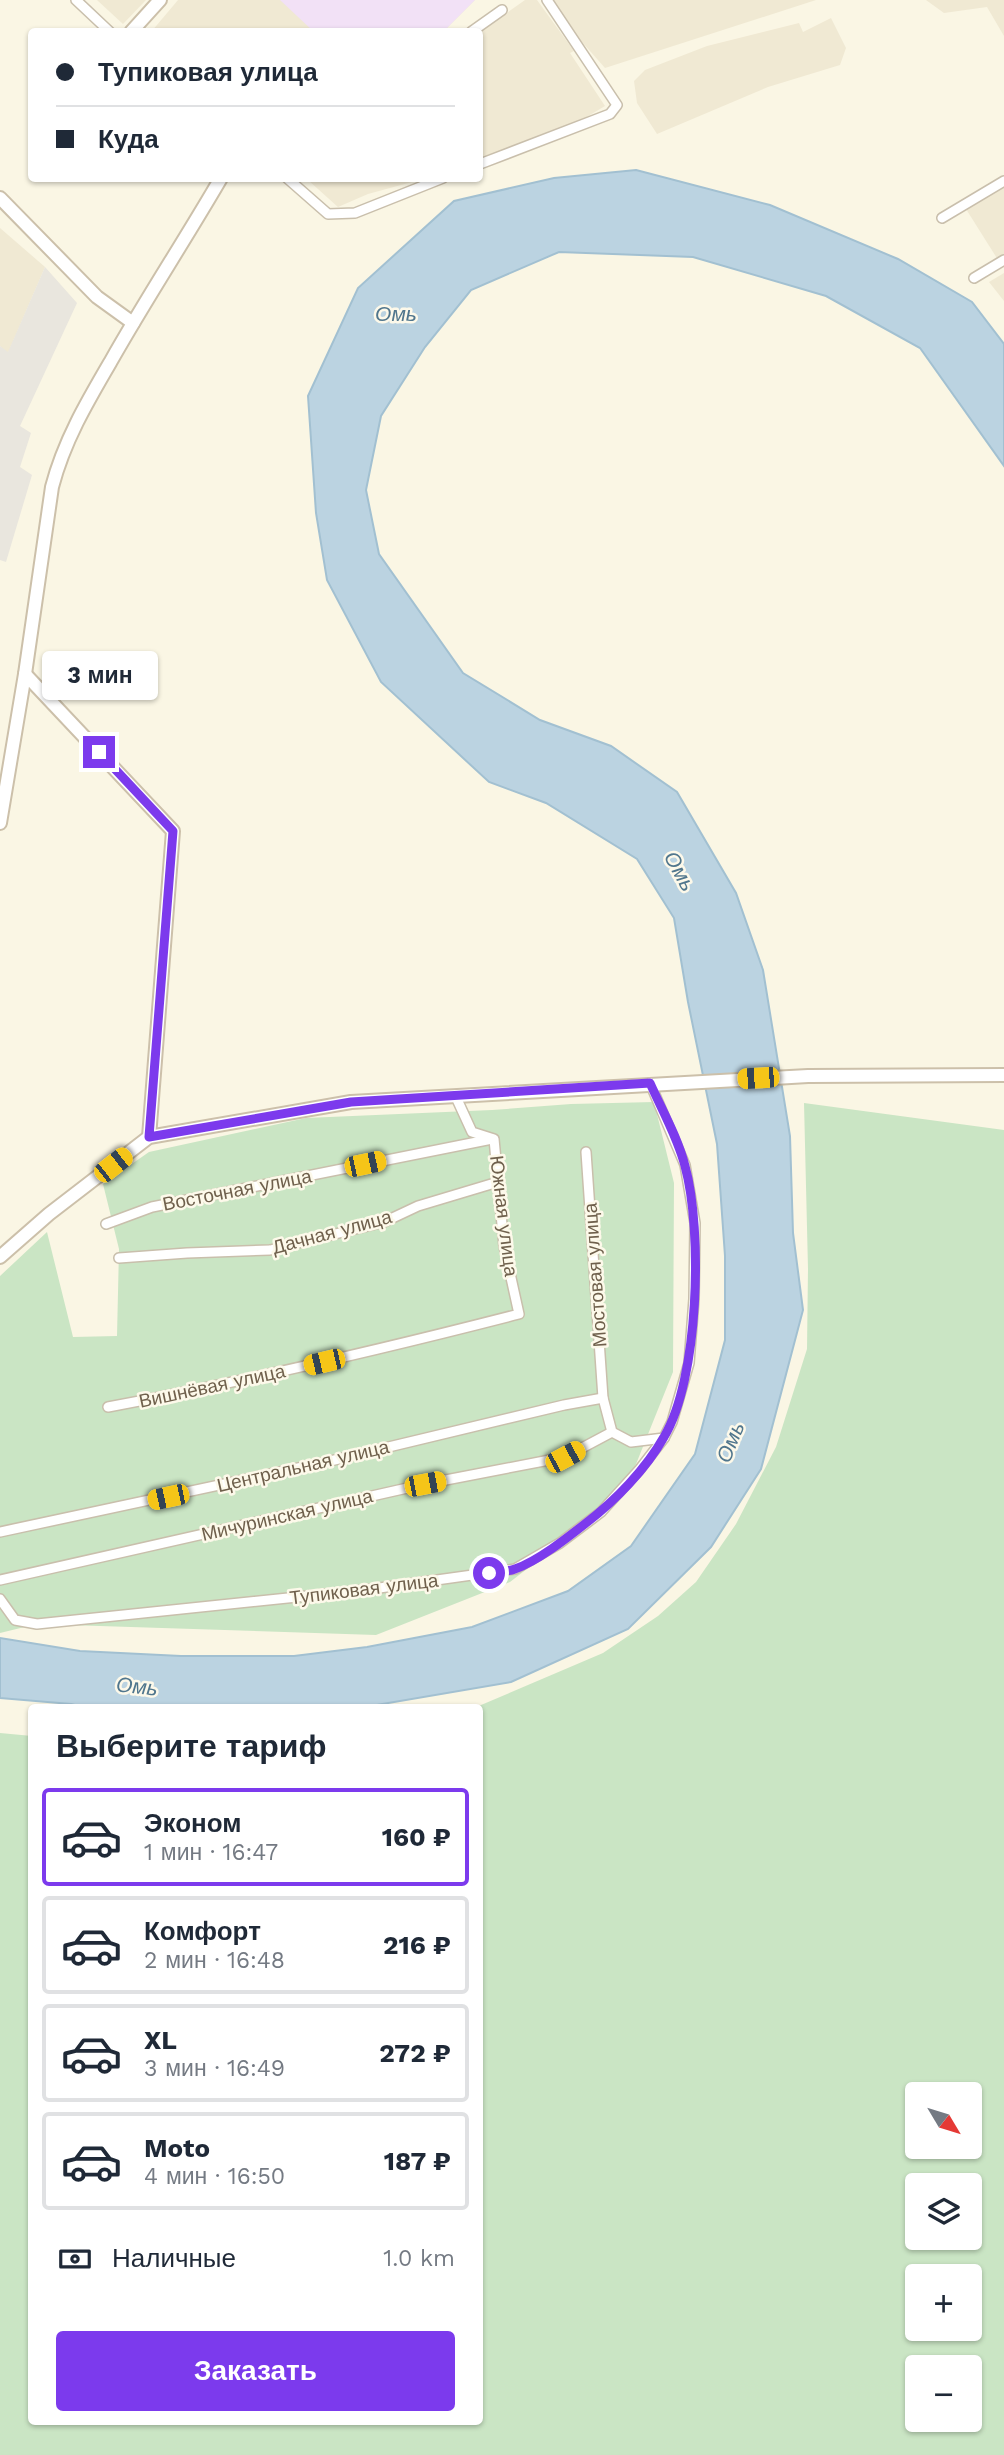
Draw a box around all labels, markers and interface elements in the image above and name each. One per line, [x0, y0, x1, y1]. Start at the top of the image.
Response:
text: Тупиковая улица [98, 57, 318, 87]
text: Куда [98, 124, 159, 154]
water label: Омь [375, 301, 417, 326]
callout: 3 мин [41, 650, 157, 700]
text: 3 мин [67, 662, 133, 689]
route end [83, 736, 115, 768]
water label: Омь [659, 847, 701, 895]
car [737, 1066, 780, 1090]
car [90, 1144, 137, 1186]
car [343, 1149, 388, 1179]
street label: Южная улица [485, 1154, 523, 1278]
street label: Восточная улица [161, 1164, 314, 1216]
street label: Мостовая улица [578, 1202, 612, 1348]
street label: Дачная улица [270, 1205, 395, 1259]
car [302, 1347, 347, 1377]
street label: Вишнёвая улица [137, 1359, 288, 1413]
water label: Омь [711, 1418, 749, 1466]
street label: Центральная улица [215, 1435, 392, 1497]
car [542, 1438, 589, 1476]
car [403, 1470, 448, 1498]
car [146, 1482, 191, 1512]
street label: Мичуринская улица [199, 1484, 375, 1546]
route start [473, 1557, 505, 1589]
street label: Тупиковая улица [288, 1568, 440, 1610]
water label: Омь [115, 1671, 159, 1701]
text: Выберите тариф [56, 1727, 327, 1765]
icon: car [60, 1806, 123, 1869]
text: Эконом [144, 1808, 242, 1838]
text: 160 ₽ [382, 1822, 451, 1852]
text: 1 мин · 16:47 [144, 1839, 278, 1866]
icon: car [60, 1914, 123, 1977]
text: Комфорт [144, 1916, 261, 1946]
text: 216 ₽ [383, 1930, 451, 1960]
text: 2 мин · 16:48 [144, 1947, 285, 1974]
icon: car [60, 2022, 123, 2085]
text: XL [144, 2025, 177, 2055]
text: 272 ₽ [379, 2038, 451, 2068]
text: 3 мин · 16:49 [144, 2055, 285, 2082]
north arrow [905, 2082, 982, 2160]
map controls [905, 2082, 982, 2432]
icon: car [60, 2130, 123, 2193]
text: Moto [144, 2133, 210, 2163]
text: 187 ₽ [384, 2146, 451, 2176]
text: 4 мин · 16:50 [144, 2163, 285, 2190]
button: layers [905, 2173, 982, 2250]
icon: cash [56, 2240, 94, 2278]
text: Наличные [112, 2243, 236, 2273]
text: 1.0 km [383, 2245, 455, 2272]
button: + [905, 2264, 982, 2341]
button: Заказать [56, 2331, 455, 2411]
button: − [905, 2355, 982, 2432]

